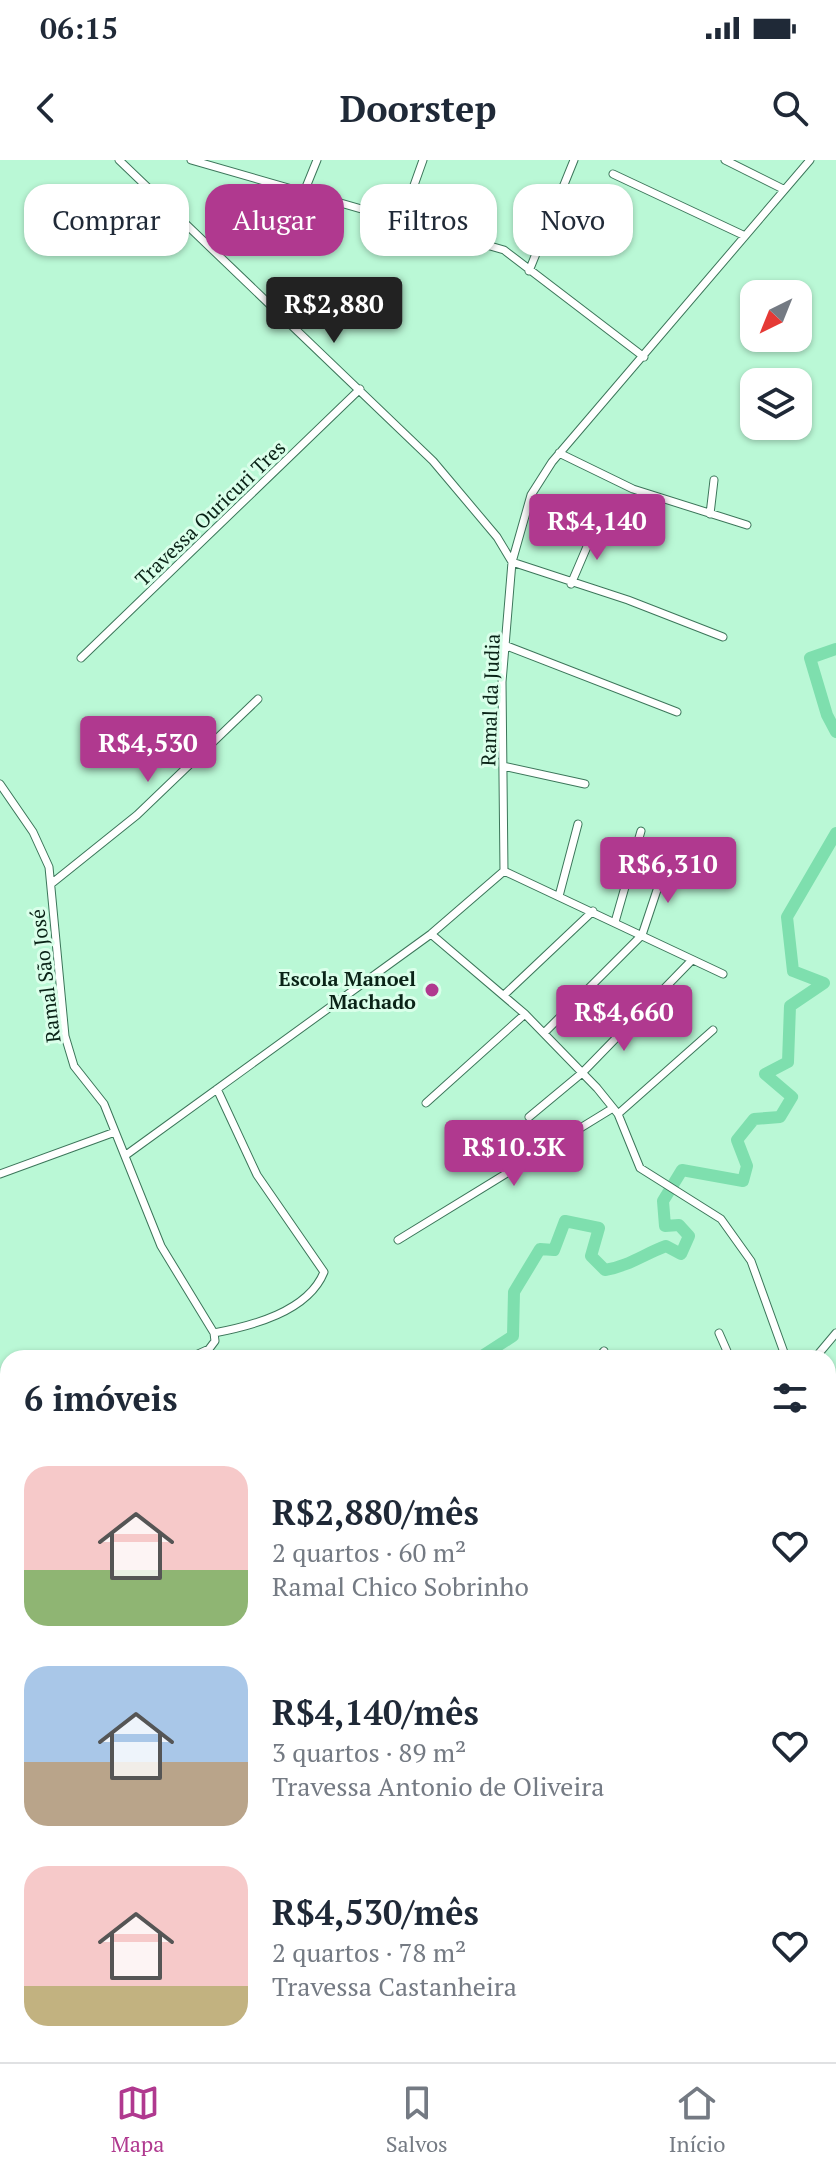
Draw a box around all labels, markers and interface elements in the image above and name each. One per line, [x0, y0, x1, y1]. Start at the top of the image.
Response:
text: 06:15 [40, 8, 118, 48]
text: Doorstep [340, 85, 496, 132]
icon: back [24, 86, 68, 130]
icon: search [768, 86, 812, 130]
chip: Comprar [24, 184, 189, 256]
chip: Alugar [205, 184, 344, 256]
chip: Filtros [360, 184, 497, 256]
chip: Novo [513, 184, 633, 256]
pin: R$2,880 [260, 277, 408, 345]
north arrow [740, 280, 812, 352]
map controls [740, 280, 812, 440]
text: R$2,880 [284, 286, 384, 320]
button: layers [740, 368, 812, 440]
street label: Travessa Ouricuri Tres [129, 434, 291, 592]
pin: R$4,140 [523, 494, 671, 562]
text: R$4,140 [547, 503, 647, 537]
street label: Ramal da Judia [474, 633, 506, 767]
pin: R$4,530 [74, 716, 222, 784]
text: R$4,530 [98, 725, 198, 759]
pin: R$6,310 [594, 837, 742, 905]
text: R$6,310 [618, 846, 718, 880]
street label: Ramal São José [23, 908, 67, 1044]
place label: Escola Manoel Machado [279, 965, 416, 1015]
marker: Escola Manoel Machado [423, 981, 441, 999]
pin: R$4,660 [550, 985, 698, 1053]
text: R$4,660 [574, 994, 674, 1028]
pin: R$10.3K [440, 1120, 588, 1188]
text: R$10.3K [462, 1129, 566, 1163]
text: 6 imóveis [24, 1376, 178, 1421]
icon: filters [768, 1376, 812, 1420]
text: R$2,880/mês [272, 1490, 479, 1535]
icon: home [88, 1498, 184, 1594]
icon: heart [768, 1524, 812, 1568]
text: 2 quartos · 60 m² [272, 1535, 466, 1569]
text: Ramal Chico Sobrinho [272, 1569, 529, 1603]
text: R$4,140/mês [272, 1690, 479, 1735]
icon: home [88, 1698, 184, 1794]
icon: heart [768, 1724, 812, 1768]
text: 3 quartos · 89 m² [272, 1735, 466, 1769]
text: Travessa Antonio de Oliveira [272, 1769, 604, 1803]
text: R$4,530/mês [272, 1890, 479, 1935]
icon: home [88, 1898, 184, 1994]
icon: heart [768, 1924, 812, 1968]
text: 2 quartos · 78 m² [272, 1935, 466, 1969]
text: Travessa Castanheira [272, 1969, 517, 2003]
tab: Mapa [111, 2081, 164, 2158]
tab: Salvos [386, 2081, 448, 2158]
tab: Início [669, 2081, 725, 2158]

